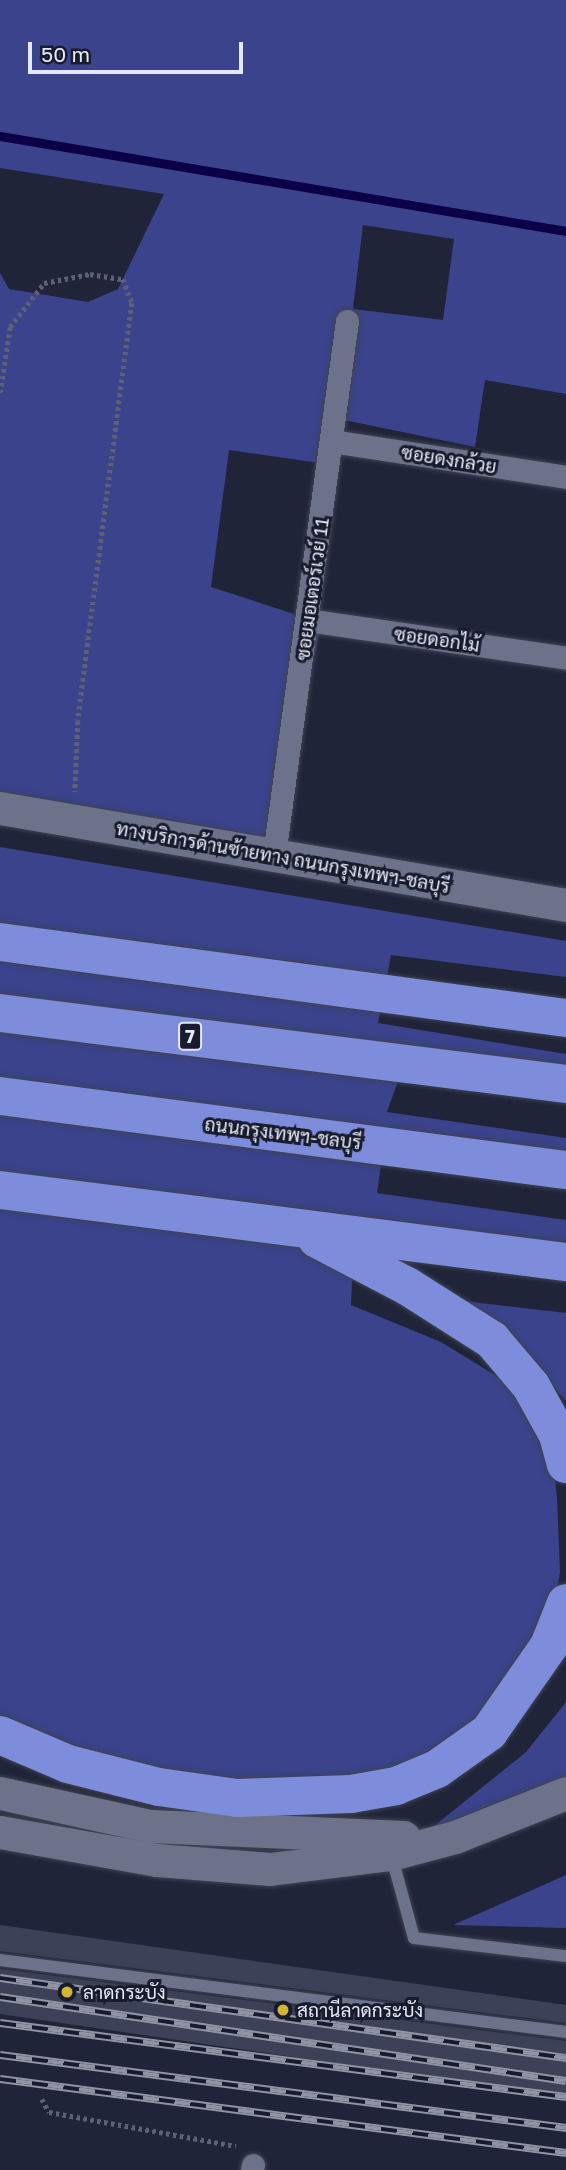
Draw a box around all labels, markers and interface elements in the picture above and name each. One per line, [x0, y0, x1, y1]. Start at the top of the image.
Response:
scale bar [32, 28, 247, 72]
text: 50 m [41, 41, 90, 67]
street label: ซอยดงกล้วย [400, 440, 498, 478]
street label: ซอยมอเตอร์เวย์ 11 [291, 516, 333, 662]
street label: ซอยดอกไม้ [393, 622, 481, 656]
street label: ทางบริการด้านซ้ายทาง ถนนกรุงเทพฯ-ชลบุรี [114, 816, 452, 898]
road number: 7 [178, 1021, 202, 1050]
street label: ถนนกรุงเทพฯ-ชลบุรี [203, 1112, 363, 1154]
place label: ลาดกระบัง [83, 1981, 166, 2003]
marker: ลาดกระบัง [57, 1982, 77, 2002]
place label: สถานีลาดกระบัง [297, 1999, 423, 2021]
marker: สถานีลาดกระบัง [275, 2002, 291, 2018]

